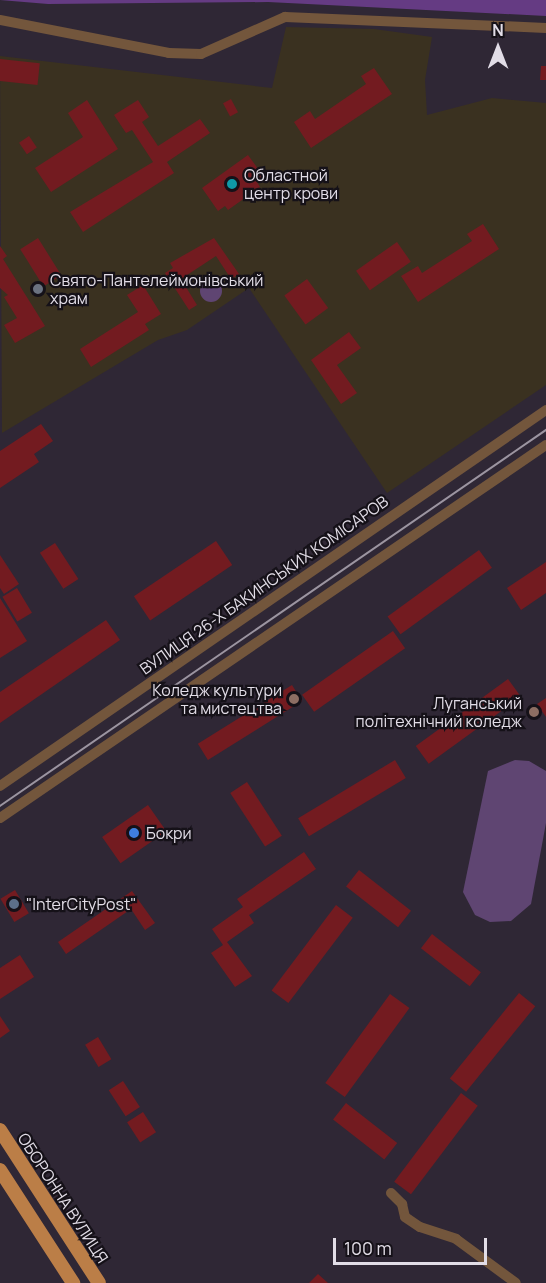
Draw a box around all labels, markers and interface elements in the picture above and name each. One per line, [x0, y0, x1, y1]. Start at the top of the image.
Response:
north arrow [468, 18, 528, 78]
text: N [492, 19, 504, 41]
place label: Областной центр крови [244, 165, 338, 203]
marker: Областной центр крови [225, 177, 239, 191]
place label: Свято-Пантелеймонівський храм [50, 270, 263, 308]
marker: Свято-Пантелеймонівський храм [31, 282, 45, 296]
street label: ВУЛИЦЯ 26-Х БАКИНСЬКИХ КОМІСАРОВ [136, 492, 392, 678]
place label: Коледж культури та мистецтва [152, 680, 282, 718]
marker: Коледж культури та мистецтва [287, 692, 301, 706]
place label: Луганський політехнічний коледж [356, 693, 522, 731]
marker: Луганський політехнічний коледж [527, 705, 541, 719]
place label: Бокри [146, 823, 192, 843]
marker: Бокри [127, 826, 141, 840]
place label: "InterCityPost" [26, 894, 137, 914]
marker: "InterCityPost" [7, 897, 21, 911]
street label: ОБОРОННА ВУЛИЦЯ [14, 1129, 112, 1267]
scale bar [336, 1226, 490, 1264]
text: 100 m [344, 1236, 392, 1260]

